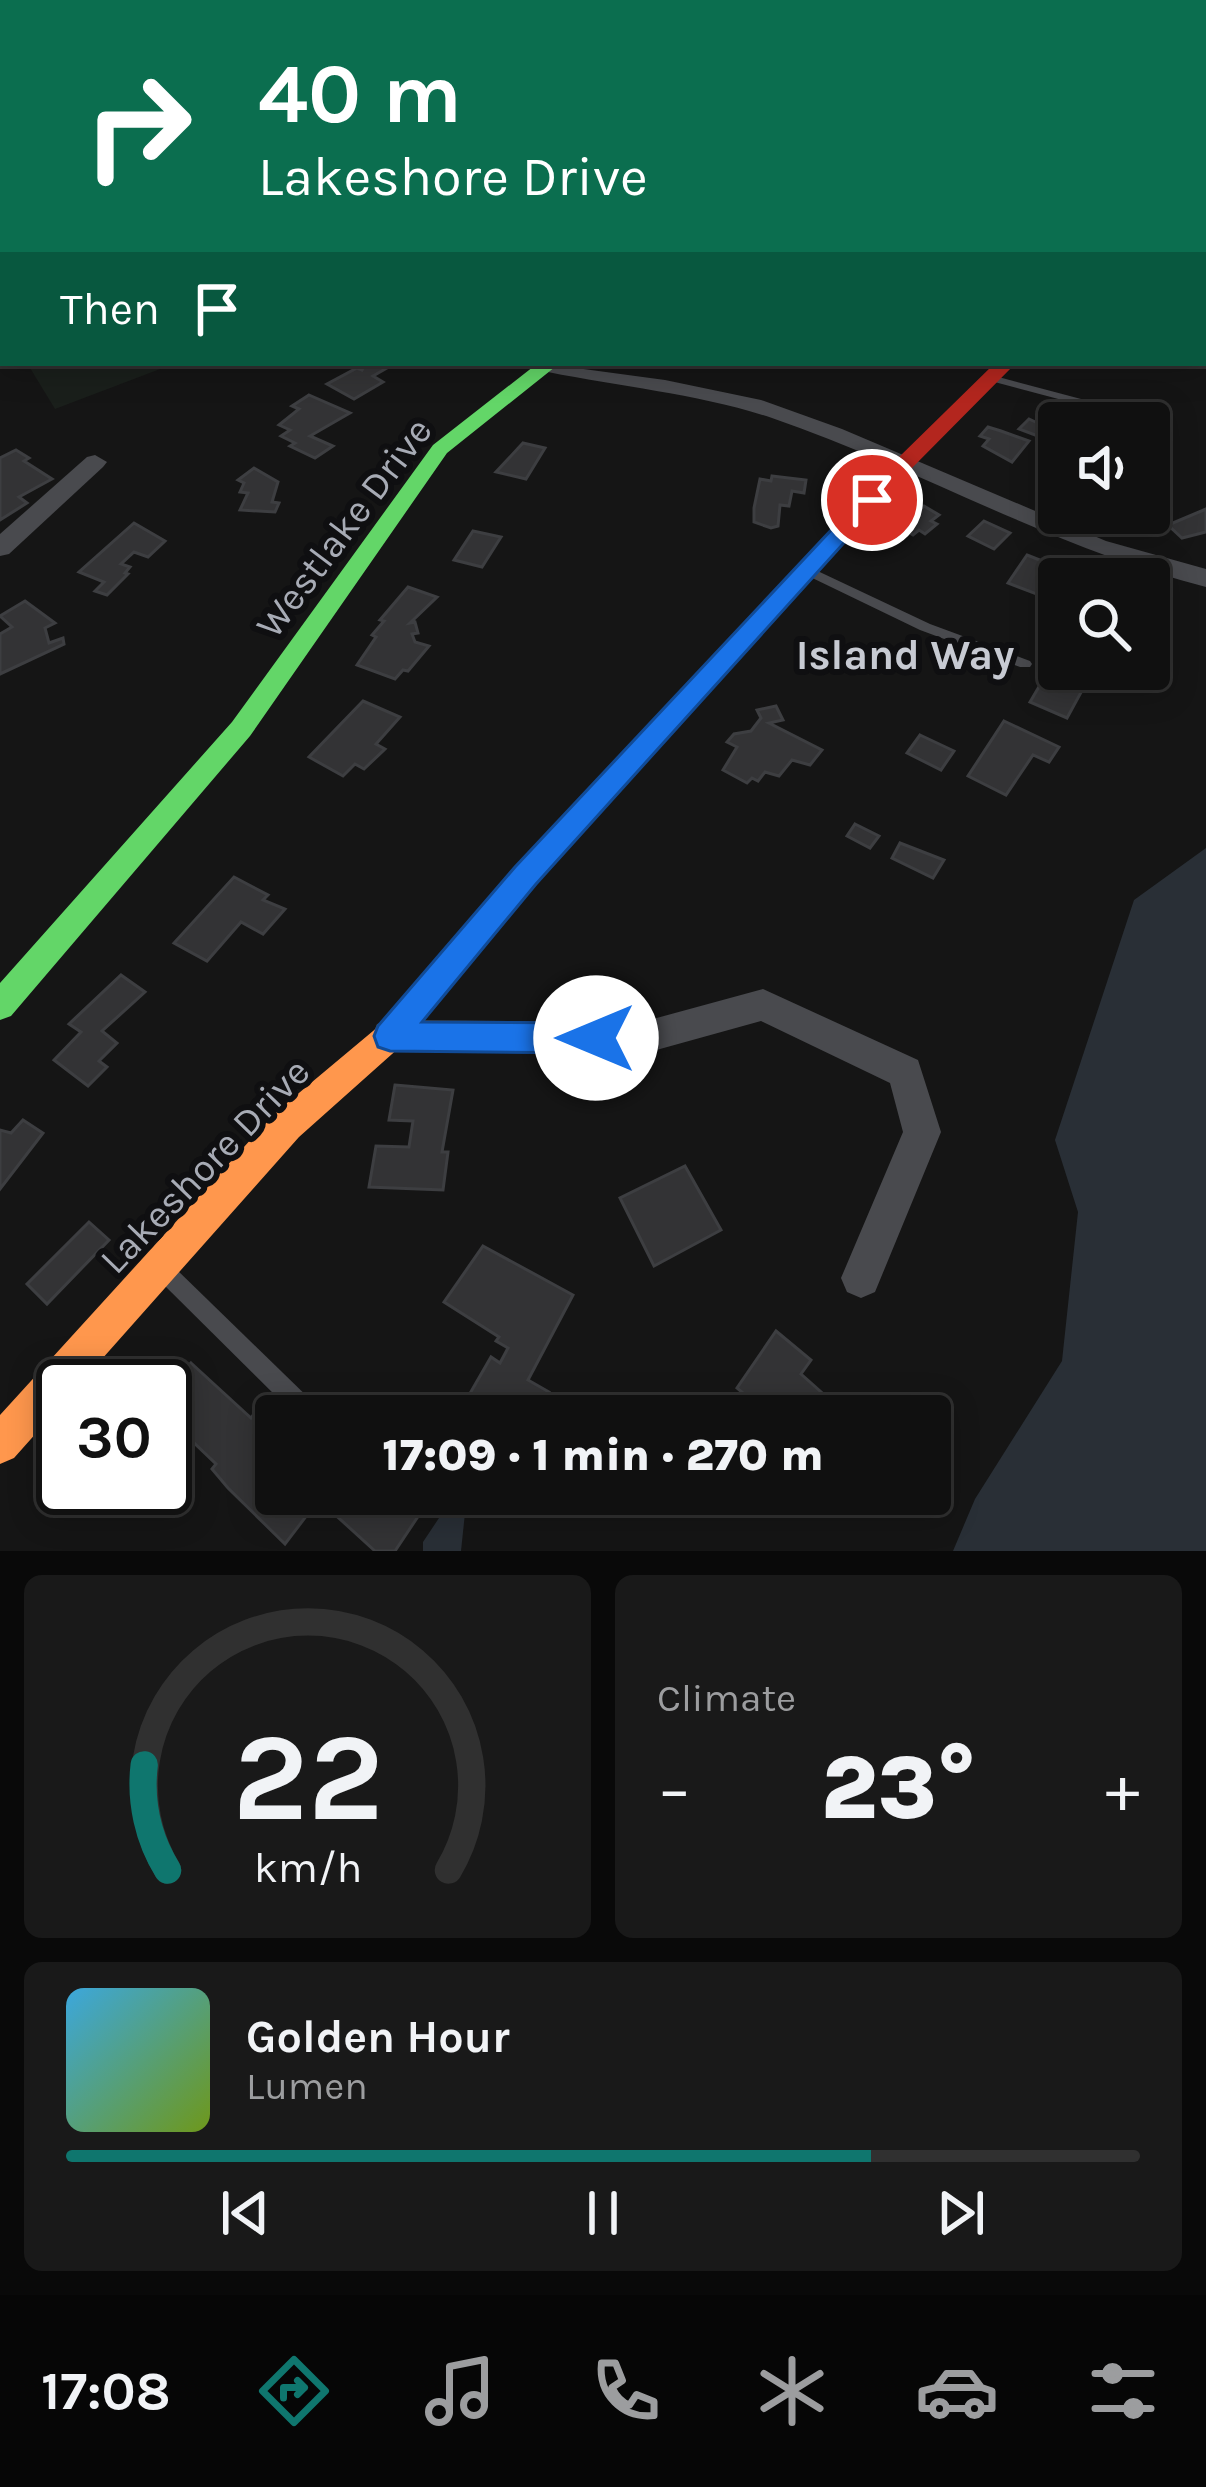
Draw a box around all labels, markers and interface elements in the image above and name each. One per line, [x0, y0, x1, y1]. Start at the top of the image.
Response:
text: 40 m [258, 45, 462, 143]
icon: right [60, 48, 216, 204]
text: Lakeshore Drive [258, 145, 648, 209]
icon: arrive [184, 276, 250, 342]
text: Then [60, 283, 160, 335]
map controls [1038, 402, 1170, 690]
button: sound [1038, 402, 1170, 534]
street label: Westlake Drive [246, 409, 441, 647]
pin [821, 449, 923, 551]
icon: arrive [839, 467, 905, 533]
button: search [1038, 558, 1170, 690]
district label: Island Way [796, 630, 1014, 680]
position arrow [533, 975, 659, 1101]
street label: Lakeshore Drive [90, 1048, 319, 1283]
speed limit sign: 30 [36, 1359, 192, 1515]
text: 17:09 · 1 min · 270 m [382, 1429, 824, 1481]
text: Climate [657, 1675, 796, 1721]
text: 22 [232, 1705, 383, 1850]
text: 23° [821, 1735, 976, 1841]
text: − [657, 1750, 692, 1828]
text: + [1105, 1750, 1140, 1828]
text: km/h [253, 1842, 362, 1892]
text: Golden Hour [246, 2011, 510, 2063]
text: Lumen [246, 2063, 368, 2109]
icon: previous [212, 2180, 278, 2246]
icon: pause [570, 2180, 636, 2246]
icon: next [928, 2180, 994, 2246]
icon: directions [252, 2349, 336, 2433]
icon: music [418, 2349, 502, 2433]
icon: phone [584, 2349, 668, 2433]
icon: climate [750, 2349, 834, 2433]
icon: car [915, 2349, 999, 2433]
icon: filters [1081, 2349, 1165, 2433]
text: 17:08 [41, 2359, 171, 2423]

